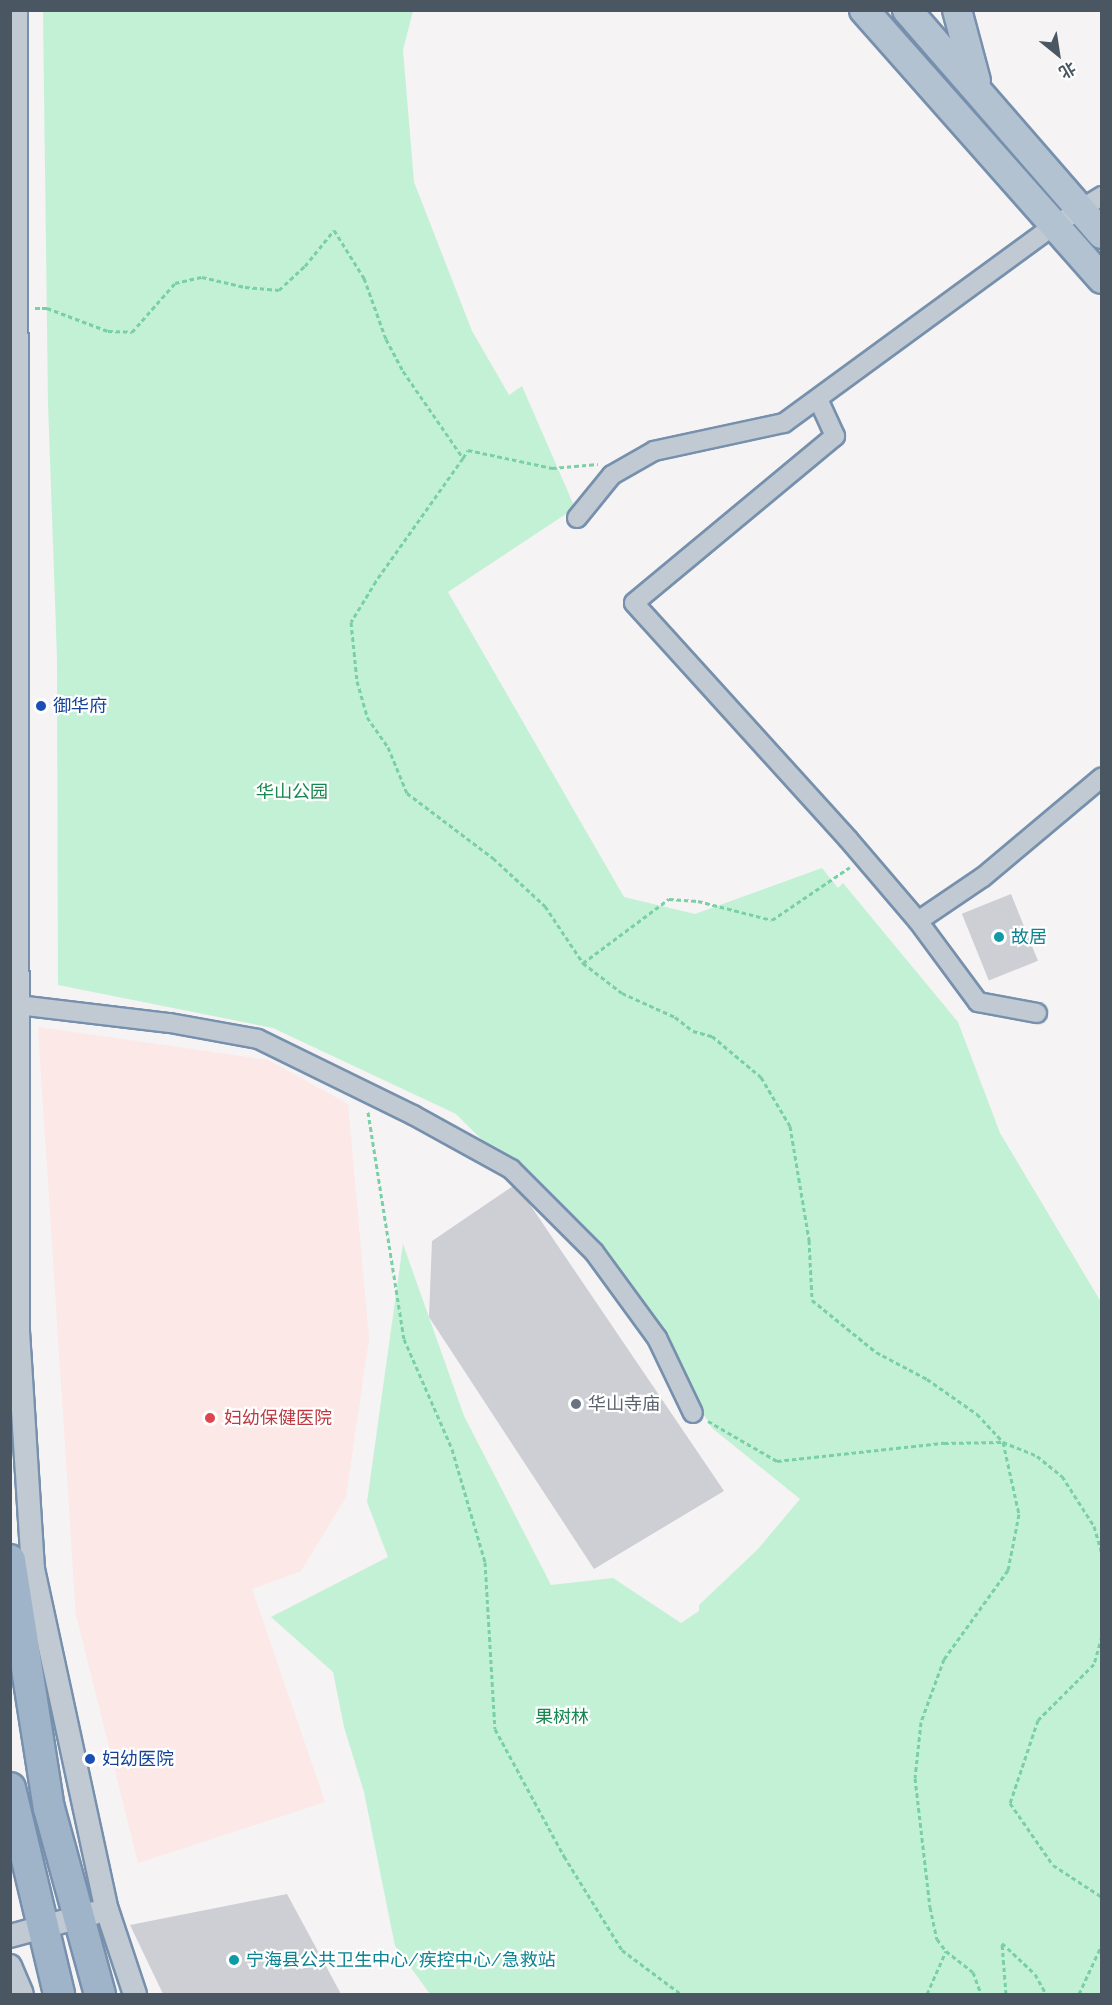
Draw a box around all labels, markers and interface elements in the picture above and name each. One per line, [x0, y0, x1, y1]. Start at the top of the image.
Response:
north arrow [1028, 24, 1088, 84]
text: 北 [1056, 58, 1079, 82]
place label: 御华府 [53, 695, 107, 717]
marker: 御华府 [34, 699, 48, 713]
park label: 华山公园 [256, 781, 328, 803]
place label: 故居 [1011, 926, 1047, 948]
marker: 故居 [992, 930, 1006, 944]
place label: 华山寺庙 [588, 1393, 660, 1415]
marker: 华山寺庙 [569, 1397, 583, 1411]
place label: 妇幼保健医院 [224, 1407, 332, 1429]
marker: 妇幼保健医院 [201, 1409, 219, 1427]
park label: 果树林 [535, 1706, 589, 1728]
place label: 妇幼医院 [102, 1748, 174, 1770]
marker: 妇幼医院 [83, 1752, 97, 1766]
place label: 宁海县公共卫生中心/疾控中心/急救站 [246, 1949, 556, 1971]
marker: 宁海县公共卫生中心/疾控中心/急救站 [227, 1953, 241, 1967]

